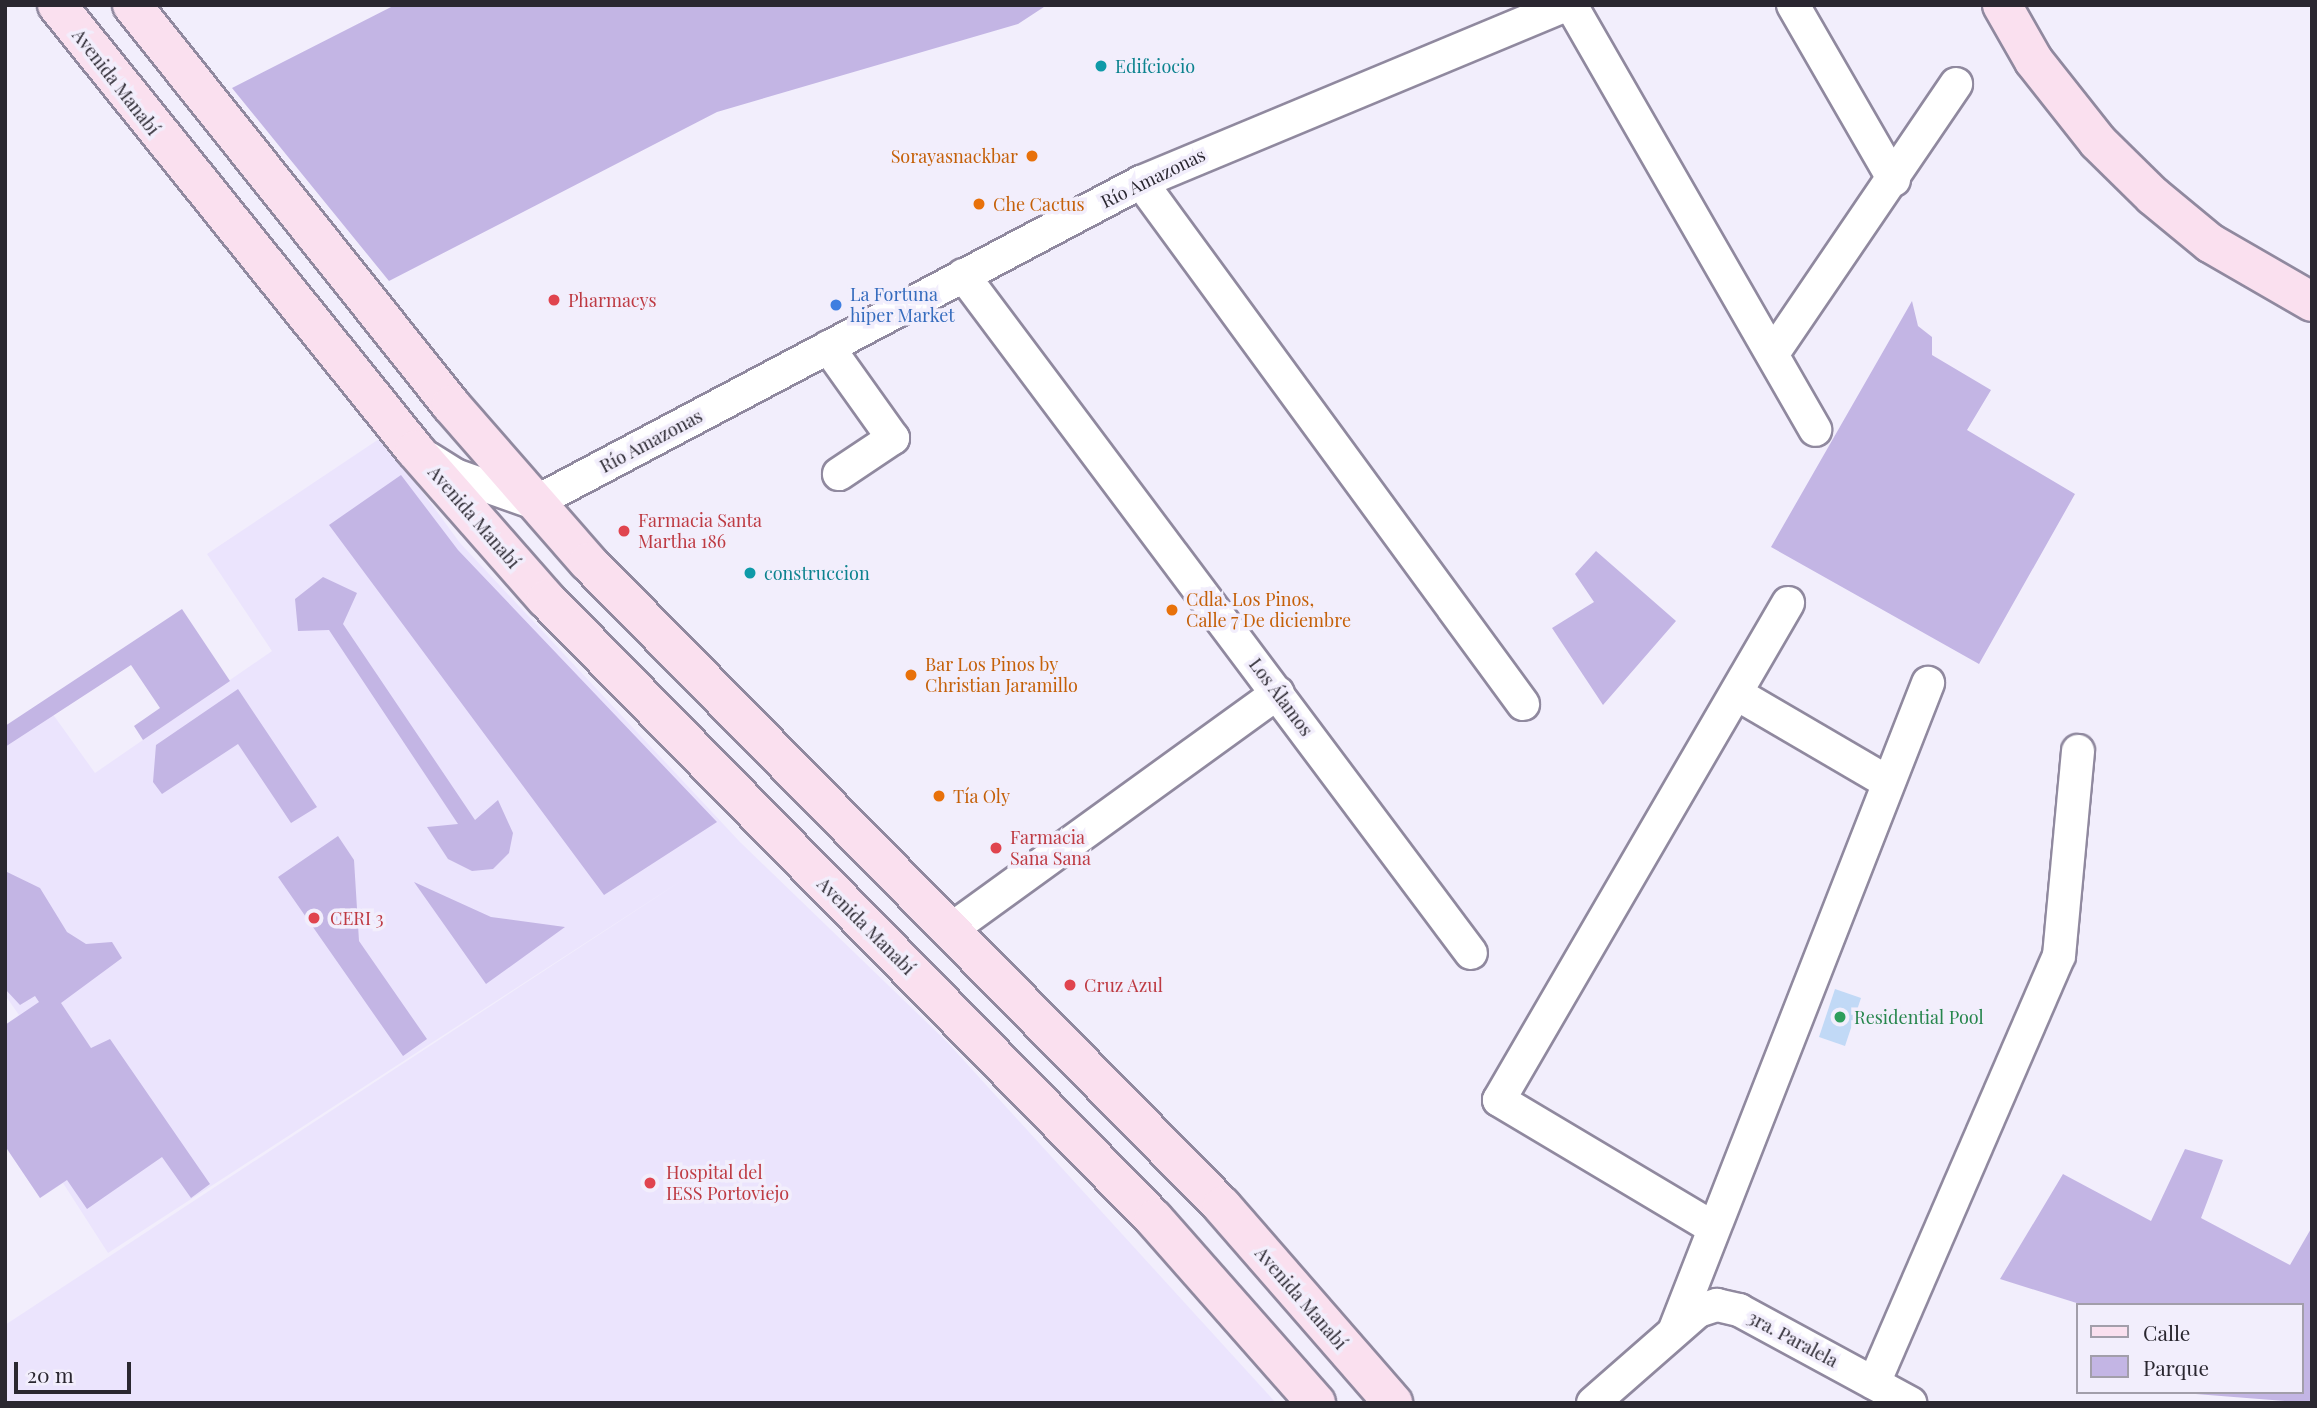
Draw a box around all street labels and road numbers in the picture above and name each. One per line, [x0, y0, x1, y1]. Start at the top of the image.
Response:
street label: Avenida Manabí [68, 25, 164, 139]
street label: Río Amazonas [1097, 143, 1209, 213]
street label: Río Amazonas [596, 405, 706, 477]
street label: Avenida Manabí [424, 461, 524, 573]
street label: Los Álamos [1245, 654, 1317, 740]
street label: Avenida Manabí [813, 873, 919, 979]
street label: Avenida Manabí [1251, 1242, 1351, 1354]
street label: 3ra. Paralela [1744, 1306, 1842, 1372]

